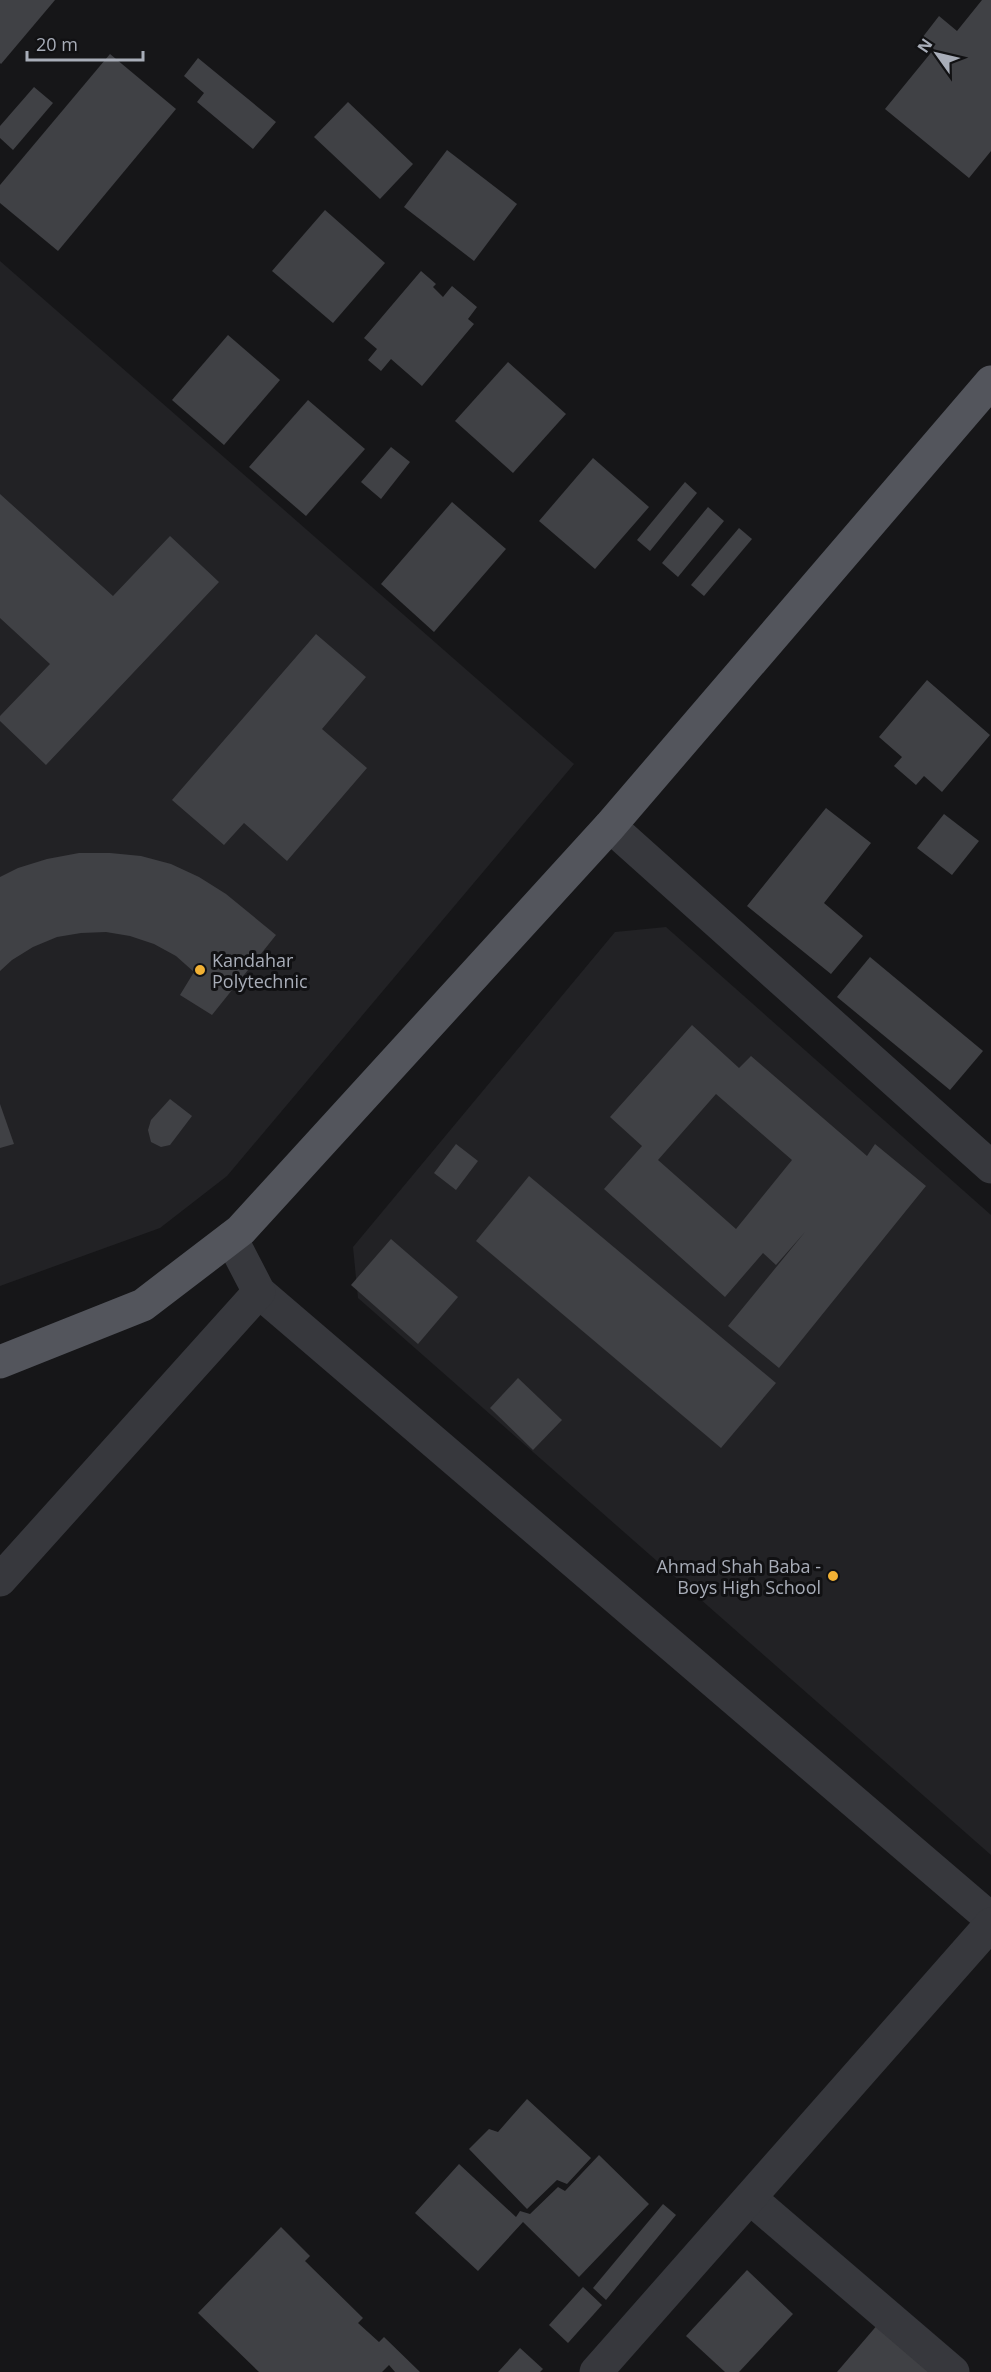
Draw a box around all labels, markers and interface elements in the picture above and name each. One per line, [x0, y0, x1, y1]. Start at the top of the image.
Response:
scale bar [27, 24, 142, 62]
north arrow [907, 24, 967, 84]
text: 20 m [36, 32, 78, 56]
text: N [912, 34, 937, 57]
place label: Kandahar Polytechnic [212, 948, 308, 993]
marker: Kandahar Polytechnic [193, 963, 207, 977]
place label: Ahmad Shah Baba - Boys High School [656, 1554, 821, 1599]
marker: Ahmad Shah Baba - Boys High School [826, 1569, 840, 1583]

